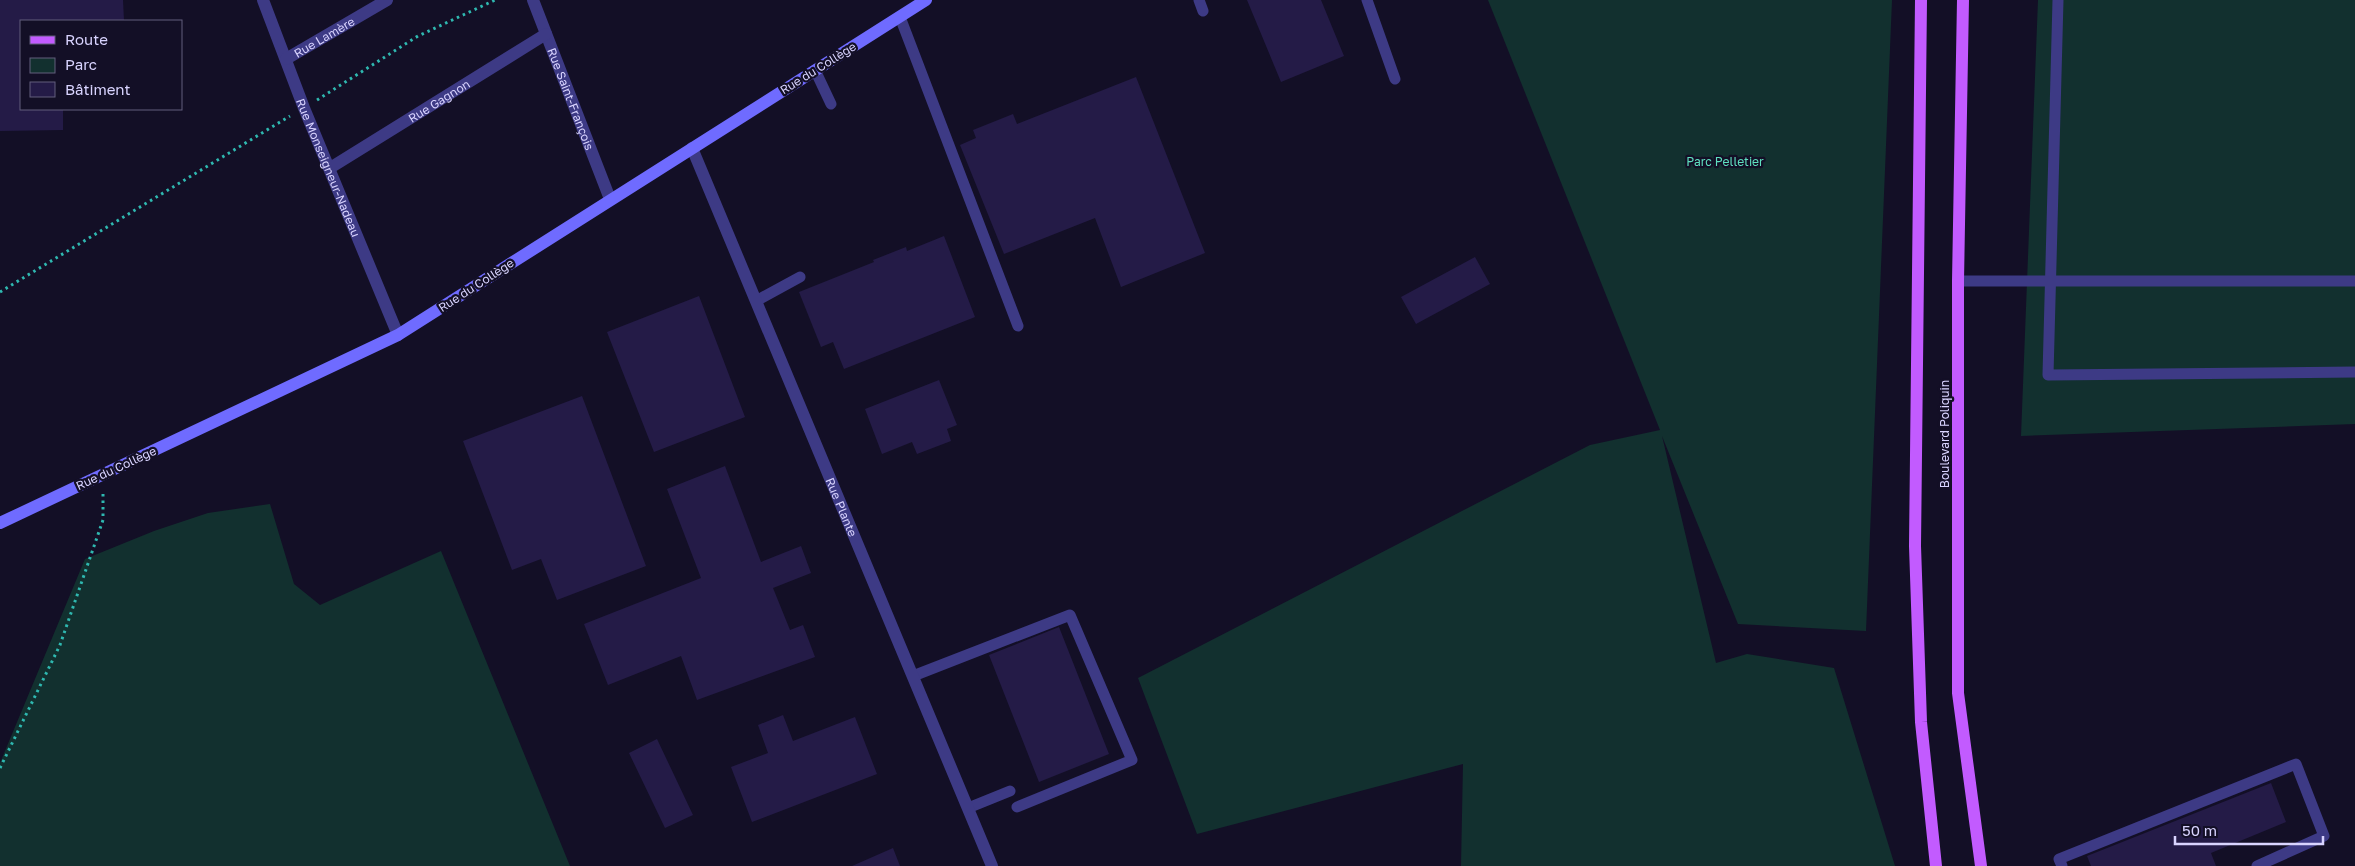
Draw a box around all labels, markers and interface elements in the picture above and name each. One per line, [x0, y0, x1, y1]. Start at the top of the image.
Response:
street label: Rue Lamère [291, 13, 357, 60]
legend [20, 20, 182, 110]
text: Route [65, 30, 108, 48]
street label: Rue du Collège [777, 39, 859, 97]
street label: Rue Saint-François [545, 46, 598, 152]
text: Parc [65, 55, 97, 73]
street label: Rue Gagnon [405, 76, 472, 125]
text: Bâtiment [65, 80, 130, 98]
street label: Rue Monseigneur-Nadeau [294, 96, 364, 239]
park label: Parc Pelletier [1686, 154, 1764, 169]
street label: Rue du Collège [435, 255, 517, 315]
street label: Boulevard Poliquin [1937, 380, 1952, 488]
street label: Rue du Collège [73, 443, 159, 493]
street label: Rue Plante [823, 475, 861, 539]
scale bar [2175, 814, 2322, 846]
text: 50 m [2182, 821, 2217, 839]

